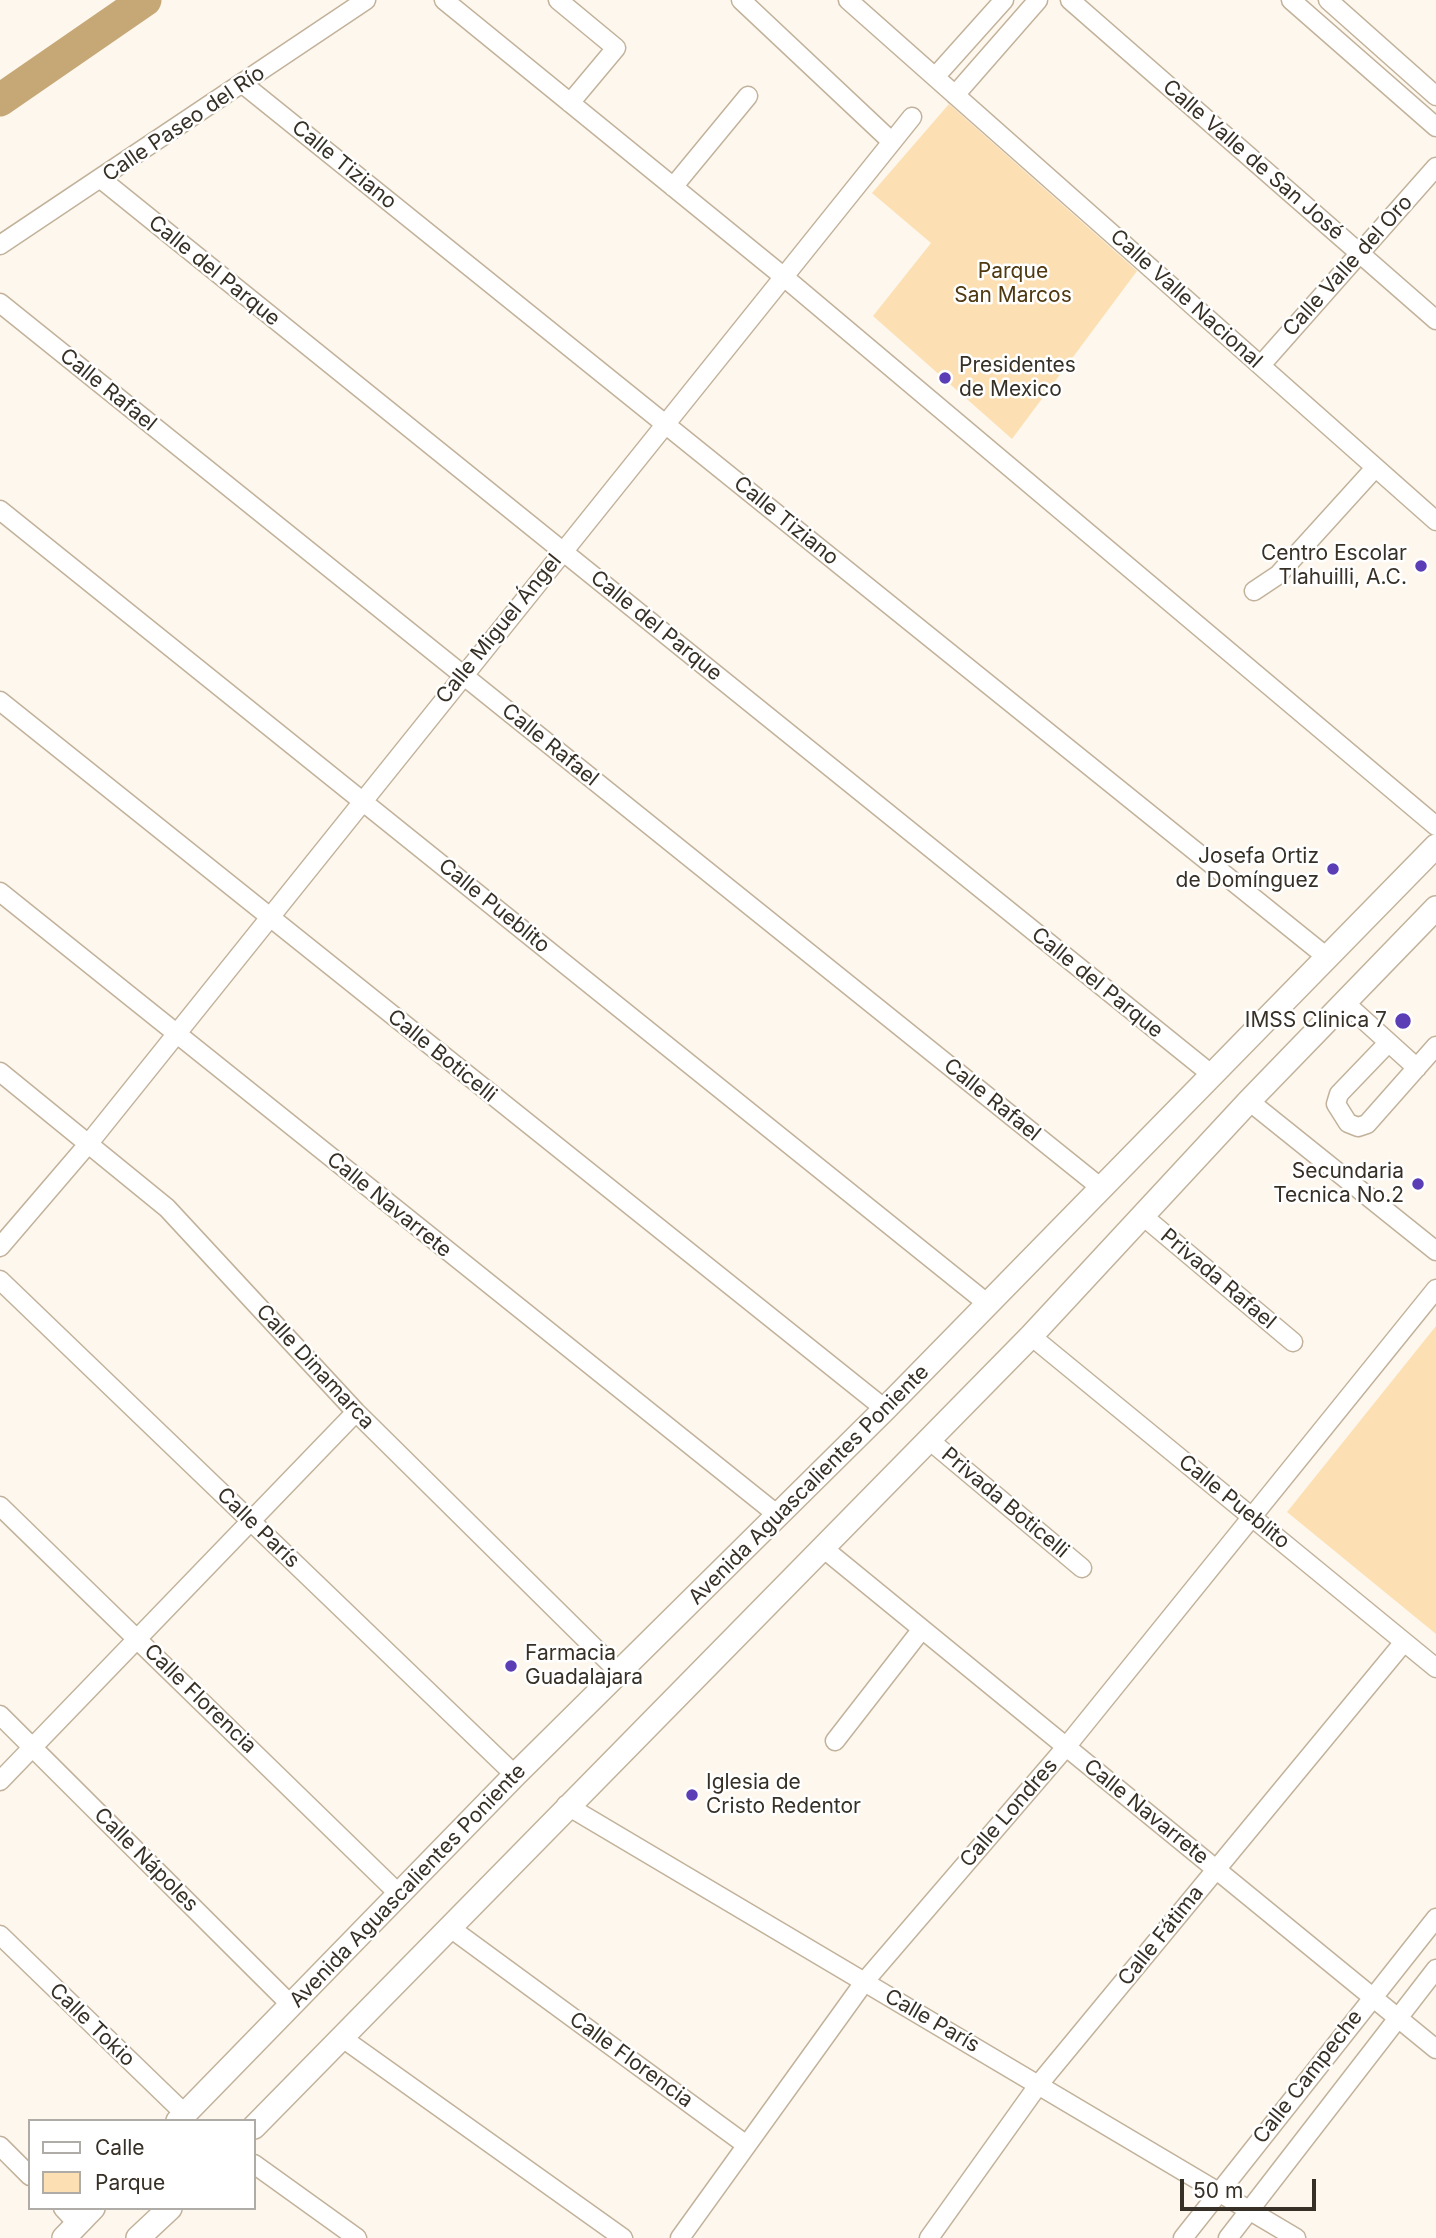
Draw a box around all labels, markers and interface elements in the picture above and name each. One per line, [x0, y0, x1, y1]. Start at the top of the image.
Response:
street label: Calle Paseo del Río [98, 60, 270, 188]
street label: Calle Valle de San José [1157, 75, 1349, 245]
street label: Calle Tiziano [287, 115, 401, 215]
street label: Calle Valle del Oro [1278, 190, 1418, 342]
street label: Calle del Parque [143, 210, 285, 332]
street label: Calle Valle Nacional [1105, 224, 1267, 374]
park label: Parque San Marcos [954, 259, 1072, 309]
street label: Calle Rafael [55, 343, 161, 437]
place label: Presidentes de Mexico [959, 353, 1076, 403]
marker: Presidentes de Mexico [937, 370, 953, 386]
street label: Calle Tiziano [729, 471, 843, 571]
place label: Centro Escolar Tlahuilli, A.C. [1261, 541, 1407, 591]
street label: Calle Miguel Ángel [431, 549, 567, 709]
marker: Centro Escolar Tlahuilli, A.C. [1413, 558, 1429, 574]
street label: Calle del Parque [585, 565, 727, 687]
street label: Calle Rafael [497, 698, 603, 792]
place label: Josefa Ortiz de Domínguez [1176, 844, 1319, 894]
street label: Calle Pueblito [433, 853, 555, 959]
marker: Josefa Ortiz de Domínguez [1325, 861, 1341, 877]
street label: Calle del Parque [1026, 922, 1168, 1044]
street label: Calle Boticelli [382, 1004, 502, 1108]
place label: IMSS Clinica 7 [1245, 1008, 1387, 1034]
marker: IMSS Clinica 7 [1393, 1011, 1413, 1031]
street label: Calle Rafael [939, 1053, 1045, 1147]
street label: Calle Navarrete [322, 1147, 456, 1263]
place label: Secundaria Tecnica No.2 [1273, 1159, 1404, 1209]
marker: Secundaria Tecnica No.2 [1410, 1176, 1426, 1192]
street label: Privada Rafael [1155, 1224, 1281, 1334]
street label: Calle Dinamarca [251, 1299, 379, 1435]
street label: Avenida Aguascalientes Poniente [684, 1360, 934, 1610]
street label: Privada Boticelli [936, 1442, 1074, 1564]
street label: Calle Pueblito [1173, 1449, 1295, 1555]
street label: Calle París [211, 1482, 305, 1574]
street label: Calle Florencia [139, 1639, 261, 1759]
place label: Farmacia Guadalajara [525, 1641, 643, 1691]
marker: Farmacia Guadalajara [503, 1658, 519, 1674]
street label: Calle Londres [955, 1753, 1063, 1873]
street label: Calle Navarrete [1079, 1754, 1213, 1870]
street label: Avenida Aguascalientes Poniente [285, 1759, 531, 2013]
place label: Iglesia de Cristo Redentor [706, 1770, 861, 1820]
marker: Iglesia de Cristo Redentor [684, 1787, 700, 1803]
street label: Calle Nápoles [89, 1803, 203, 1917]
street label: Calle Fátima [1113, 1881, 1209, 1991]
street label: Calle Tokio [44, 1978, 140, 2072]
street label: Calle París [880, 1984, 984, 2058]
street label: Calle Campeche [1248, 2005, 1368, 2149]
street label: Calle Florencia [564, 2007, 698, 2113]
legend [28, 2119, 256, 2210]
text: Calle [95, 2135, 145, 2160]
scale bar [1184, 2164, 1320, 2208]
text: Parque [95, 2170, 165, 2195]
text: 50 m [1193, 2178, 1243, 2203]

